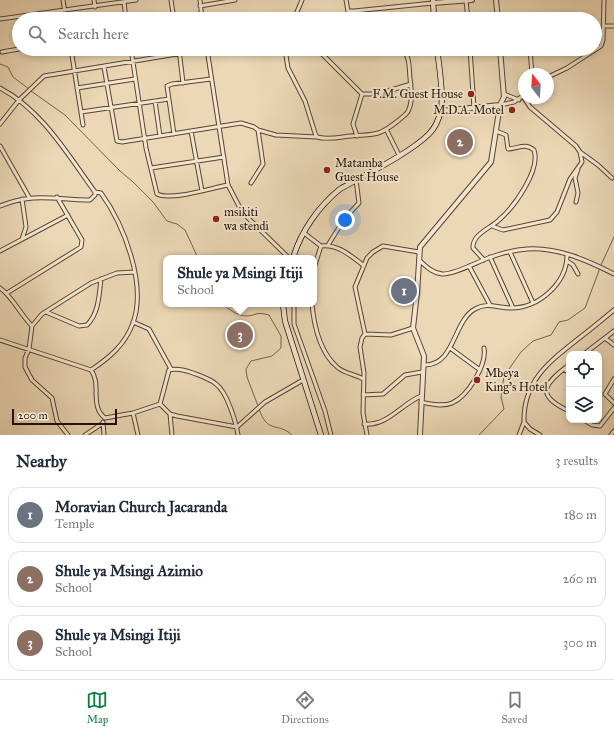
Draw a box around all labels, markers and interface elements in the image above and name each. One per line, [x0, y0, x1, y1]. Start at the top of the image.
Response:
search box [12, 12, 602, 56]
icon: search [26, 23, 48, 45]
text: Search here [58, 25, 129, 43]
north arrow [518, 68, 554, 104]
place label: F.M. Guest House [372, 87, 463, 101]
marker: F.M. Guest House [466, 89, 476, 99]
place label: M.D.A. Motel [433, 103, 505, 117]
marker: M.D.A. Motel [507, 105, 517, 115]
pin: 2 [447, 127, 473, 157]
place label: Matamba Guest House [335, 156, 399, 184]
marker: Matamba Guest House [322, 165, 332, 175]
place label: msikiti wa stendi [224, 205, 270, 233]
your location [335, 210, 355, 230]
marker: msikiti wa stendi [211, 214, 221, 224]
popup [163, 255, 317, 307]
text: Shule ya Msingi Itiji [177, 264, 303, 282]
pin: 1 [391, 276, 417, 306]
text: School [177, 282, 214, 298]
pin: 3 [227, 320, 253, 350]
map controls [566, 351, 602, 423]
button: locate [566, 351, 602, 387]
place label: Mbeya King's Hotel [485, 366, 548, 395]
marker: Mbeya King's Hotel [472, 375, 482, 385]
button: layers [566, 387, 602, 423]
scale bar [12, 407, 117, 426]
text: 200 m [18, 409, 48, 422]
text: Nearby [16, 451, 67, 472]
text: 3 results [555, 453, 598, 469]
text: Moravian Church Jacaranda [55, 498, 227, 516]
text: 1 [27, 507, 33, 523]
text: 180 m [564, 507, 597, 523]
text: Temple [55, 516, 95, 532]
text: Shule ya Msingi Azimio [55, 562, 203, 580]
text: 2 [27, 571, 33, 587]
text: 260 m [563, 571, 597, 587]
text: School [55, 580, 92, 596]
text: Shule ya Msingi Itiji [55, 626, 181, 644]
text: 3 [27, 635, 33, 651]
text: 300 m [563, 635, 597, 651]
text: School [55, 644, 92, 660]
tab: Map [86, 689, 108, 726]
tab: Directions [281, 689, 329, 726]
tab: Saved [501, 689, 528, 726]

